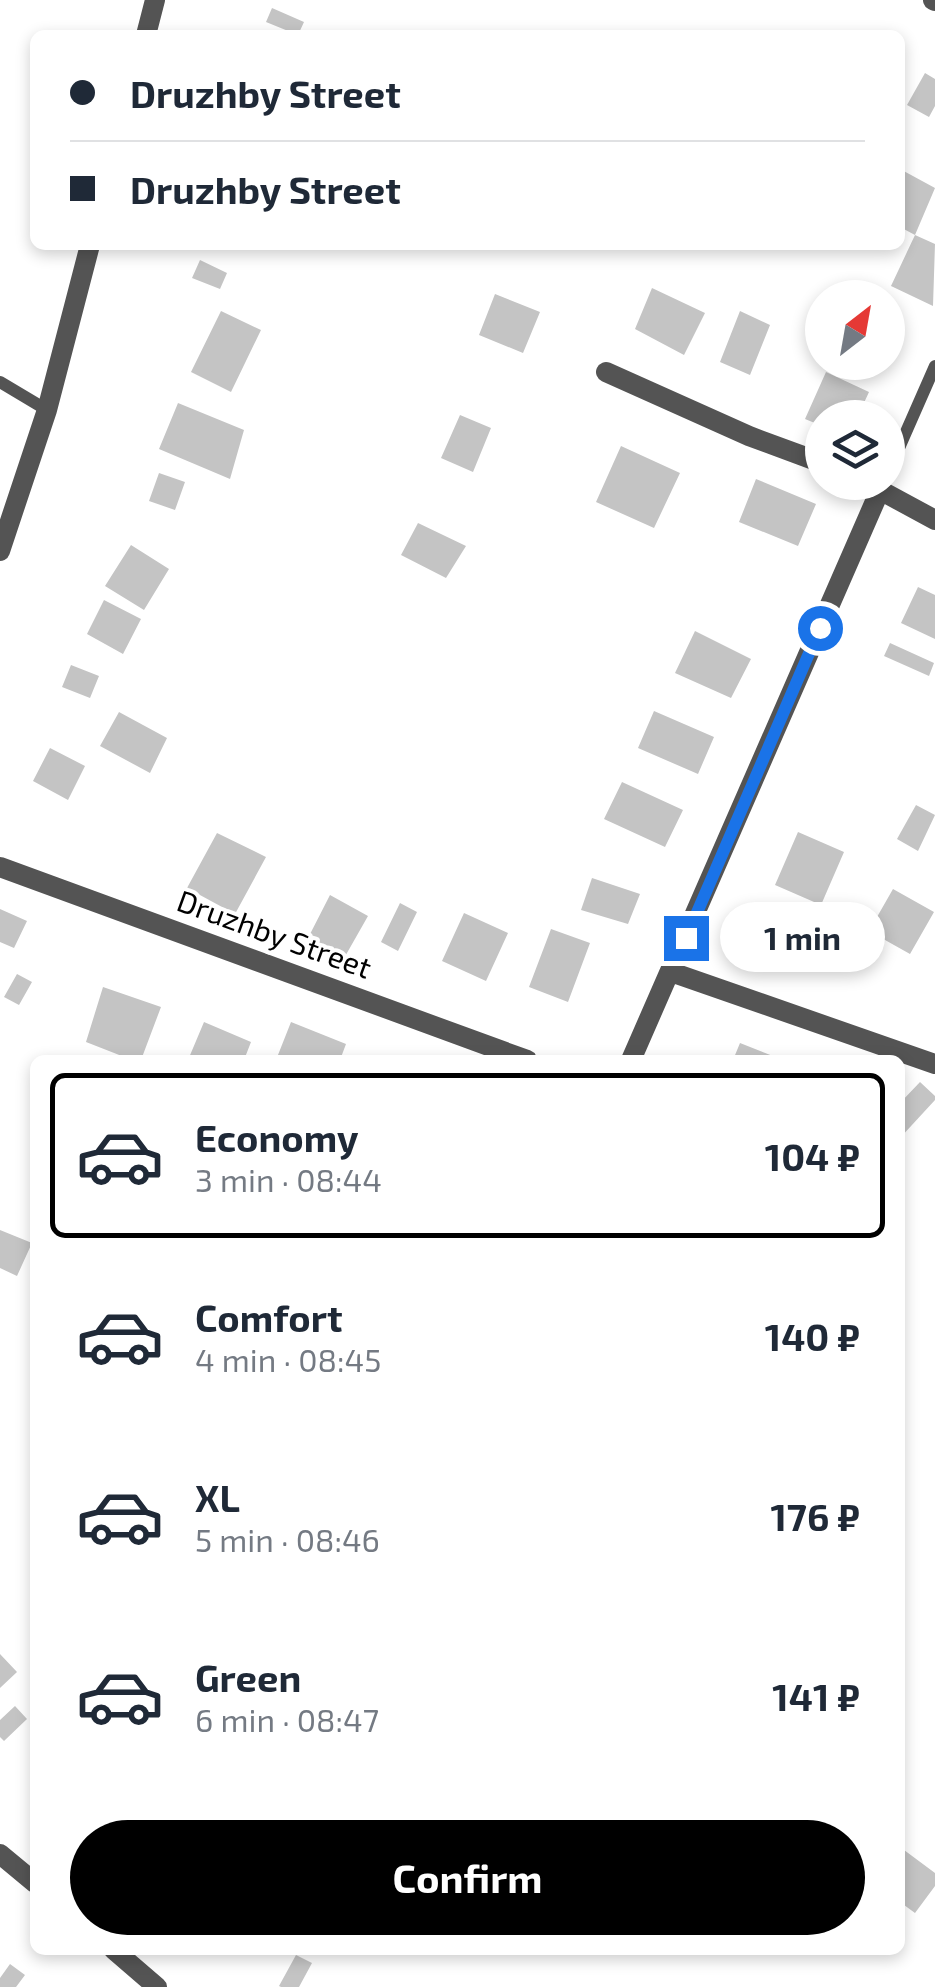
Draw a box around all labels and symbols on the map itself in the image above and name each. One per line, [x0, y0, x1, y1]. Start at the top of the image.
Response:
north arrow [805, 280, 905, 380]
route start [798, 606, 843, 651]
street label: Druzhby Street [173, 881, 377, 985]
callout: 1 min [721, 903, 886, 973]
route end [664, 916, 709, 961]

